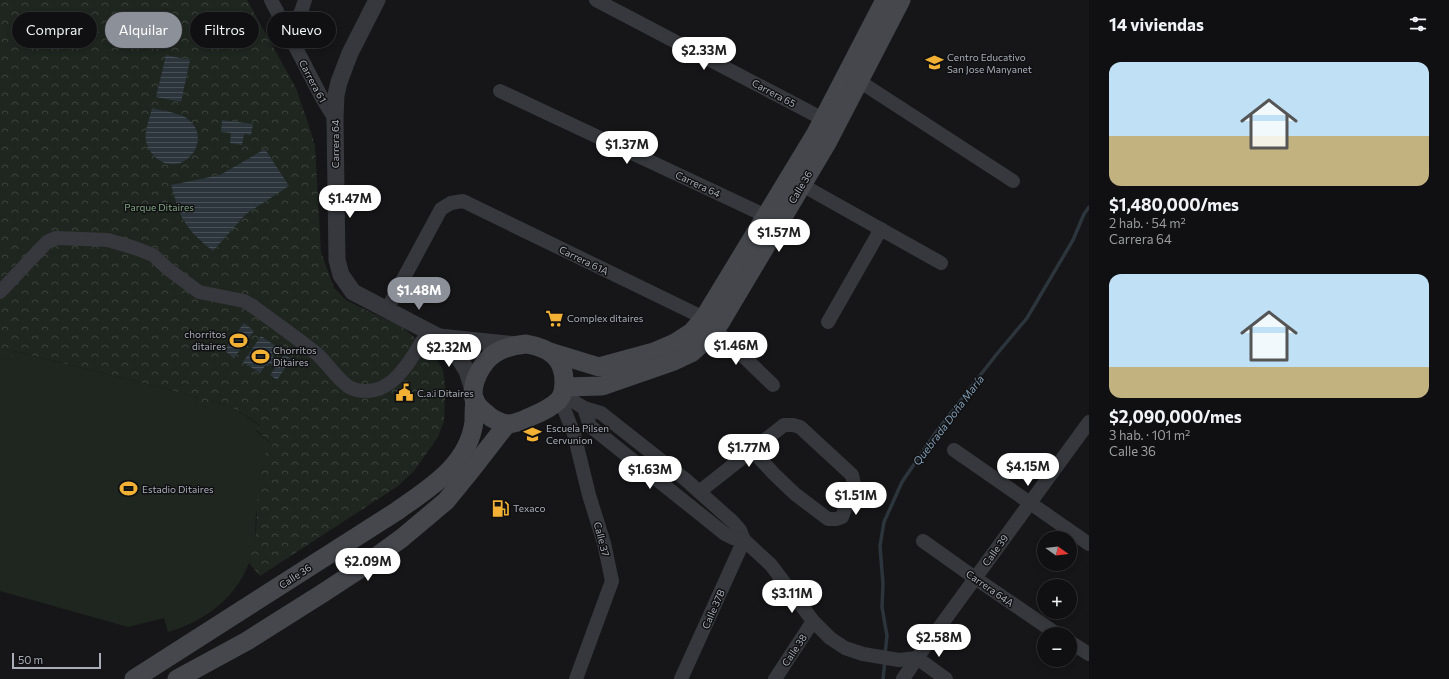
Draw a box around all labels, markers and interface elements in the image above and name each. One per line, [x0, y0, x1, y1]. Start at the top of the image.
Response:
chip: Comprar [12, 12, 97, 48]
chip: Alquilar [105, 12, 182, 48]
chip: Filtros [190, 12, 259, 48]
chip: Nuevo [267, 12, 336, 48]
icon: filters [1407, 13, 1429, 35]
text: 14 viviendas [1109, 14, 1204, 35]
pin: $2.33M [671, 37, 737, 71]
text: $2.33M [681, 42, 727, 58]
place label: Centro Educativo San Jose Manyanet [947, 51, 1032, 75]
school or university icon: Centro Educativo San Jose Manyanet [924, 53, 944, 73]
street label: Carrera 61 [297, 58, 329, 104]
street label: Carrera 65 [750, 76, 798, 110]
icon: home [1233, 88, 1305, 160]
street label: Carrera 64 [329, 120, 341, 168]
pin: $1.37M [594, 131, 660, 165]
text: $1.37M [605, 136, 649, 152]
street label: Carrera 64 [674, 168, 722, 200]
street label: Calle 36 [786, 168, 814, 206]
pin: $1.47M [317, 185, 383, 219]
text: $1.47M [328, 190, 372, 206]
text: $1,480,000/mes [1109, 194, 1239, 215]
park label: Parque Ditaires [124, 201, 194, 213]
text: 2 hab. · 54 m² [1109, 215, 1186, 231]
pin: $1.57M [746, 219, 812, 253]
text: $1.57M [757, 224, 801, 240]
text: Carrera 64 [1109, 231, 1172, 247]
street label: Carrera 61A [557, 243, 611, 277]
pin: $1.48M [386, 277, 452, 311]
text: $1.48M [396, 282, 442, 298]
icon: home [1233, 300, 1305, 372]
supermarket icon: Complex ditaires [544, 308, 564, 328]
place label: Complex ditaires [567, 312, 644, 324]
place label: chorritos ditaires [184, 328, 226, 352]
sports icon: chorritos ditaires [229, 330, 249, 350]
pin: $1.46M [703, 332, 769, 366]
pin: $2.32M [416, 334, 482, 368]
text: $1.46M [713, 337, 759, 353]
text: $2.32M [426, 339, 472, 355]
place label: Chorritos Ditaires [273, 344, 317, 368]
sports icon: Chorritos Ditaires [250, 346, 270, 366]
water label: Quebrada Doña María [910, 372, 986, 468]
public building icon: C.a.i Ditaires [394, 383, 414, 403]
place label: C.a.i Ditaires [417, 387, 474, 399]
text: $2,090,000/mes [1109, 406, 1242, 427]
place label: Escuela Pilsen Cervunion [546, 422, 609, 446]
school or university icon: Escuela Pilsen Cervunion [523, 424, 543, 444]
text: 3 hab. · 101 m² [1109, 427, 1190, 443]
pin: $1.77M [716, 434, 782, 468]
text: $1.77M [727, 439, 771, 455]
text: Calle 36 [1109, 443, 1156, 459]
pin: $4.15M [995, 453, 1061, 487]
pin: $1.63M [617, 456, 683, 490]
text: $4.15M [1006, 458, 1050, 474]
text: $1.63M [628, 461, 672, 477]
sports icon: Estadio Ditaires [119, 479, 139, 499]
pin: $1.51M [823, 482, 889, 516]
place label: Estadio Ditaires [142, 483, 214, 495]
text: $1.51M [835, 487, 877, 503]
fuel station icon: Texaco [490, 498, 510, 518]
place label: Texaco [513, 502, 545, 514]
street label: Calle 37 [592, 520, 612, 558]
north arrow [1037, 531, 1077, 571]
map controls [1037, 531, 1077, 667]
street label: Calle 39 [980, 532, 1010, 568]
pin: $2.09M [335, 548, 401, 582]
text: $2.09M [344, 553, 392, 569]
street label: Calle 36 [277, 561, 313, 591]
street label: Carrera 64A [964, 567, 1016, 609]
button: + [1037, 579, 1077, 619]
pin: $3.11M [759, 580, 825, 614]
text: $3.11M [771, 585, 813, 601]
street label: Calle 37B [699, 587, 727, 631]
pin: $2.58M [906, 624, 972, 658]
button: − [1037, 627, 1077, 667]
text: $2.58M [916, 629, 962, 645]
street label: Calle 38 [779, 632, 809, 668]
scale bar [12, 651, 101, 670]
text: 50 m [18, 653, 43, 666]

